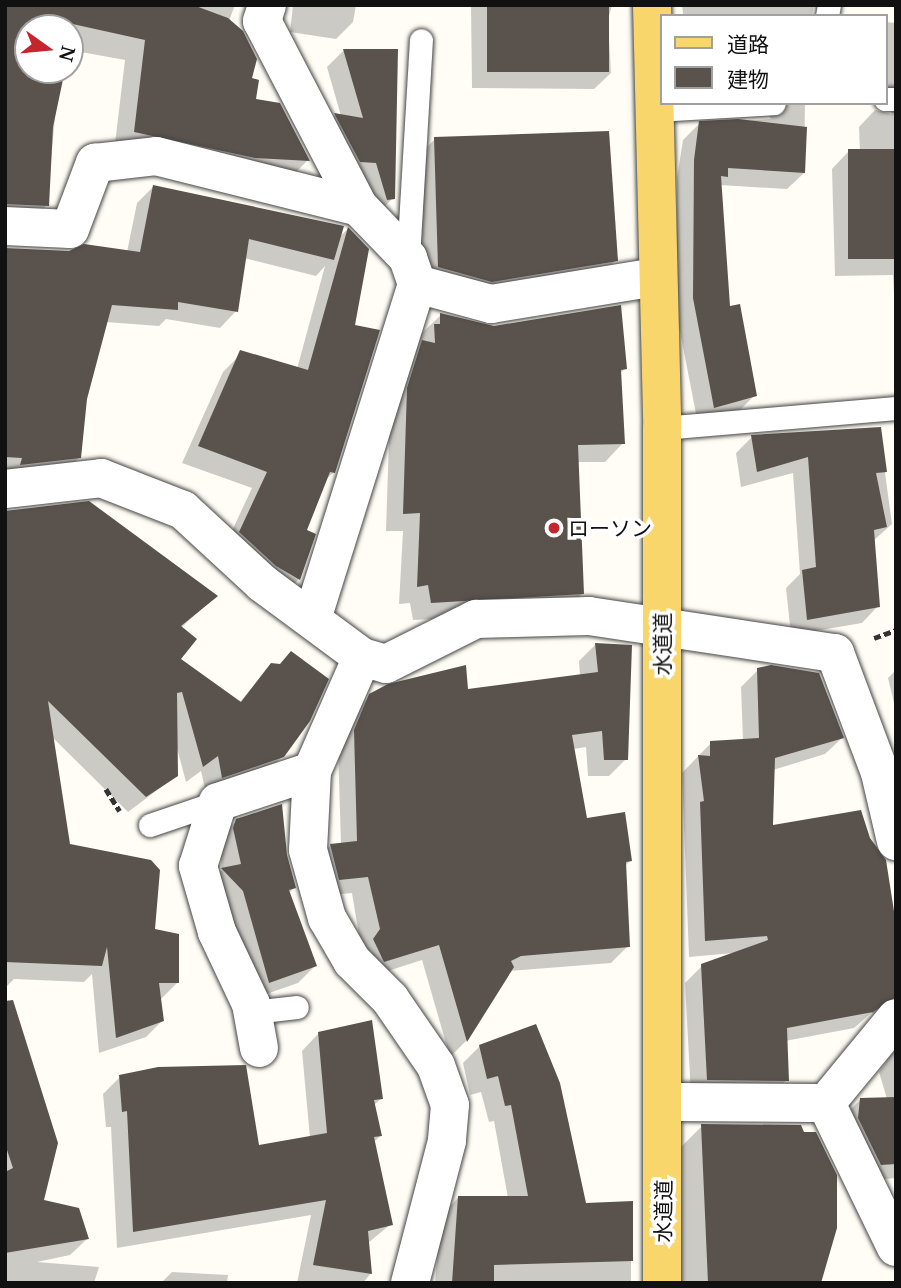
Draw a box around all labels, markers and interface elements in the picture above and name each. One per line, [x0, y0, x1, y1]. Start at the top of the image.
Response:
north arrow [14, 14, 84, 84]
legend [660, 14, 887, 105]
text: 道路 [727, 30, 769, 58]
text: N [53, 43, 82, 65]
text: 建物 [727, 65, 769, 93]
place label: ローソン [568, 515, 652, 541]
marker: ローソン [546, 520, 562, 536]
street label: 水道道 [649, 613, 675, 675]
street label: 水道道 [650, 1179, 676, 1243]

